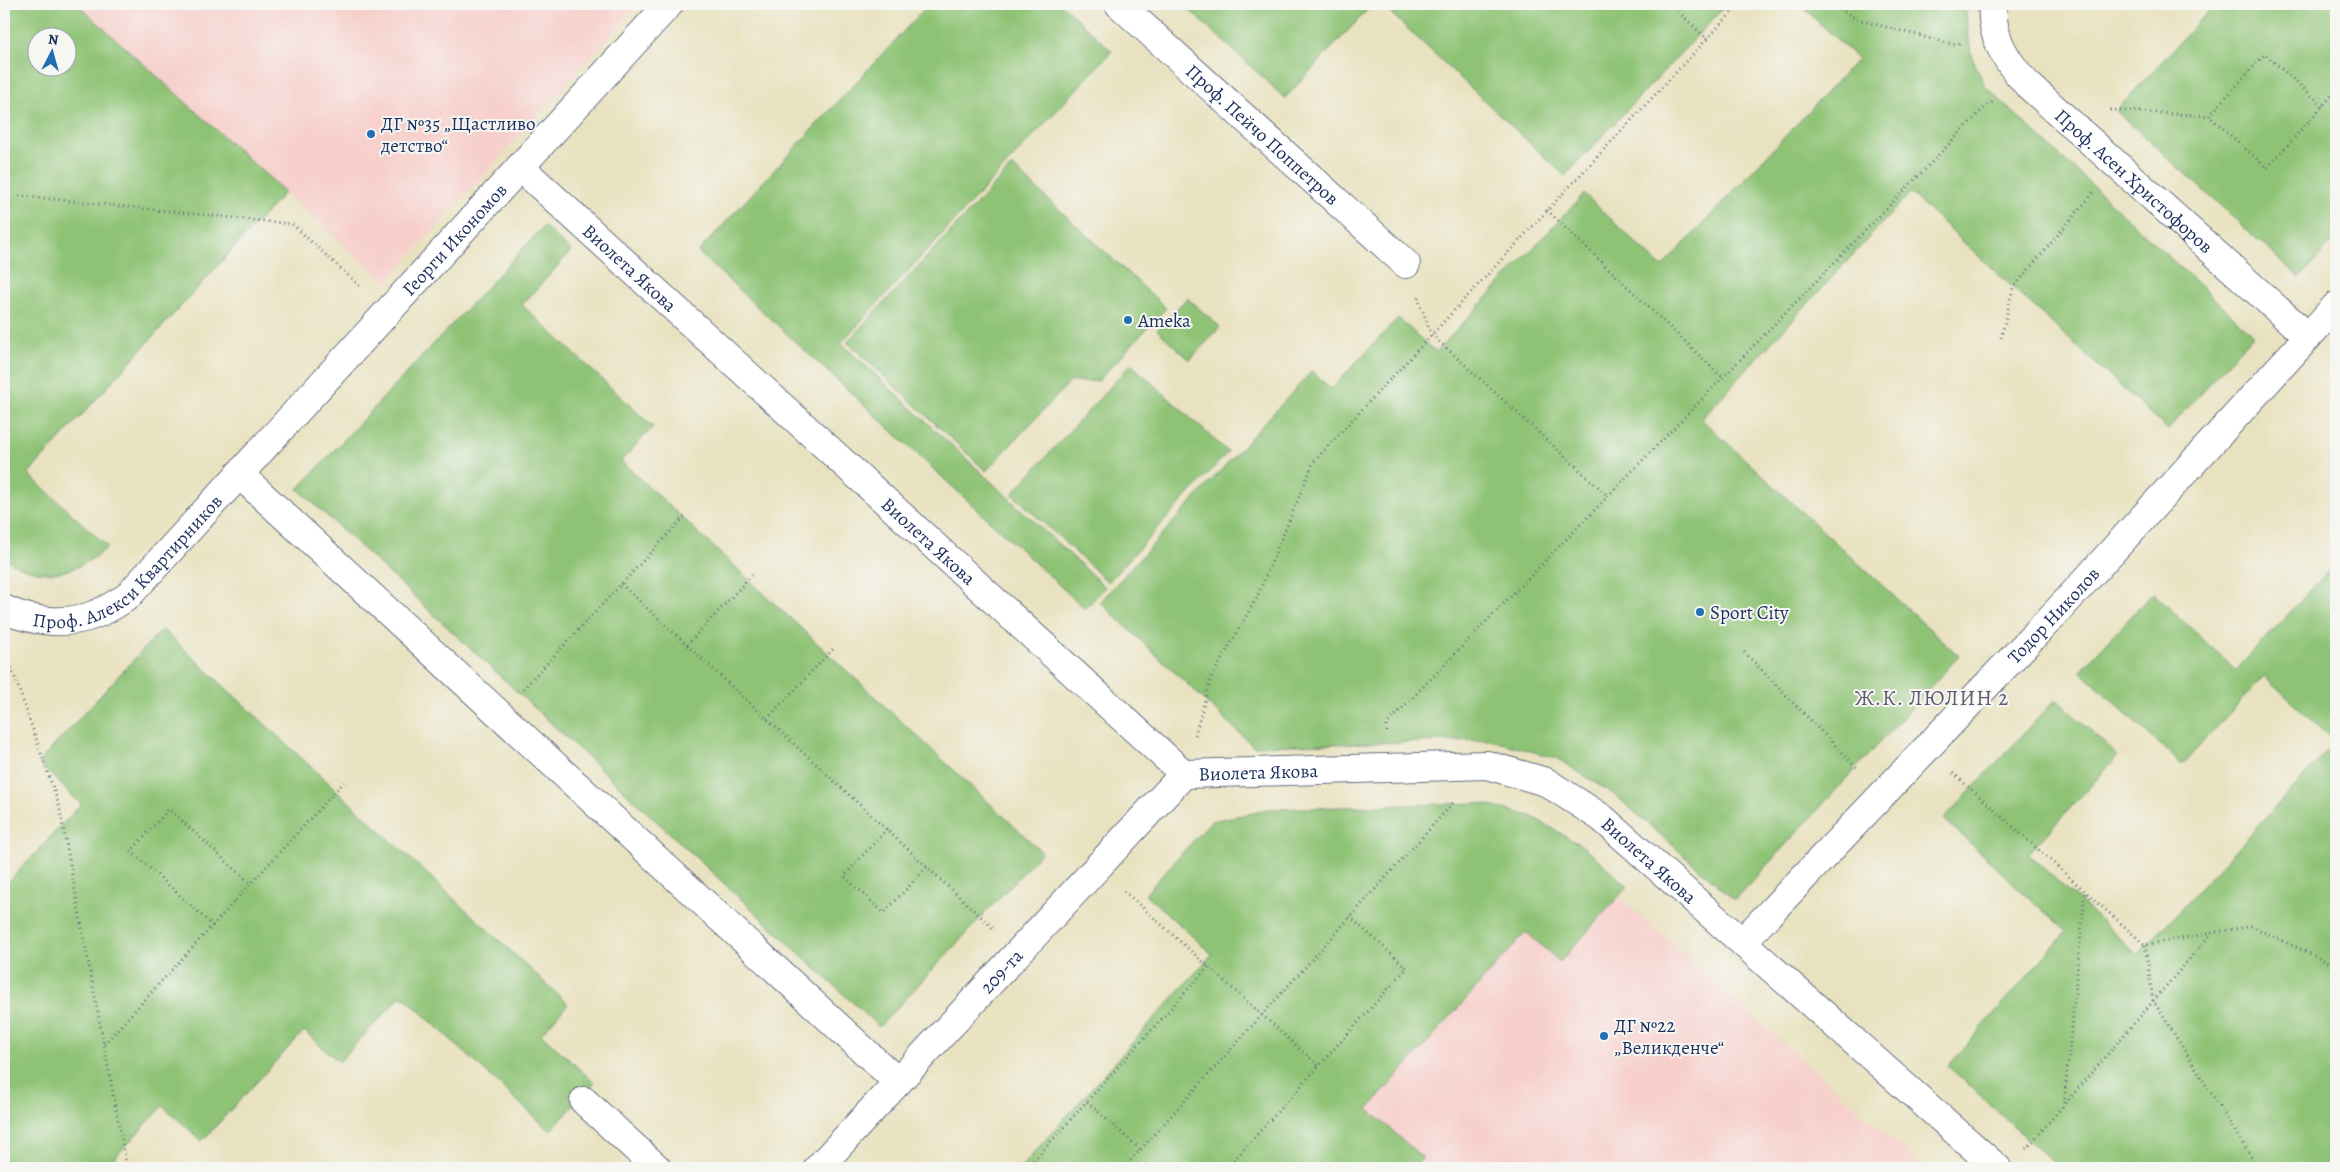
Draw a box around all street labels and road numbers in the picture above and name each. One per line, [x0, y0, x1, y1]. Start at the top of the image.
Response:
street label: Проф. Пейчо Поппетров [1180, 59, 1344, 211]
street label: Проф. Асен Христофоров [2049, 103, 2218, 259]
street label: Георги Икономов [397, 178, 513, 302]
street label: Виолета Якова [576, 218, 682, 318]
street label: Проф. Алекси Квартирников [31, 489, 229, 635]
street label: Виолета Якова [875, 492, 981, 592]
street label: Тодор Николов [2002, 561, 2106, 670]
street label: Виолета Якова [1198, 758, 1319, 788]
street label: Виолета Якова [1595, 811, 1702, 910]
street label: 209-та [975, 943, 1029, 1000]

